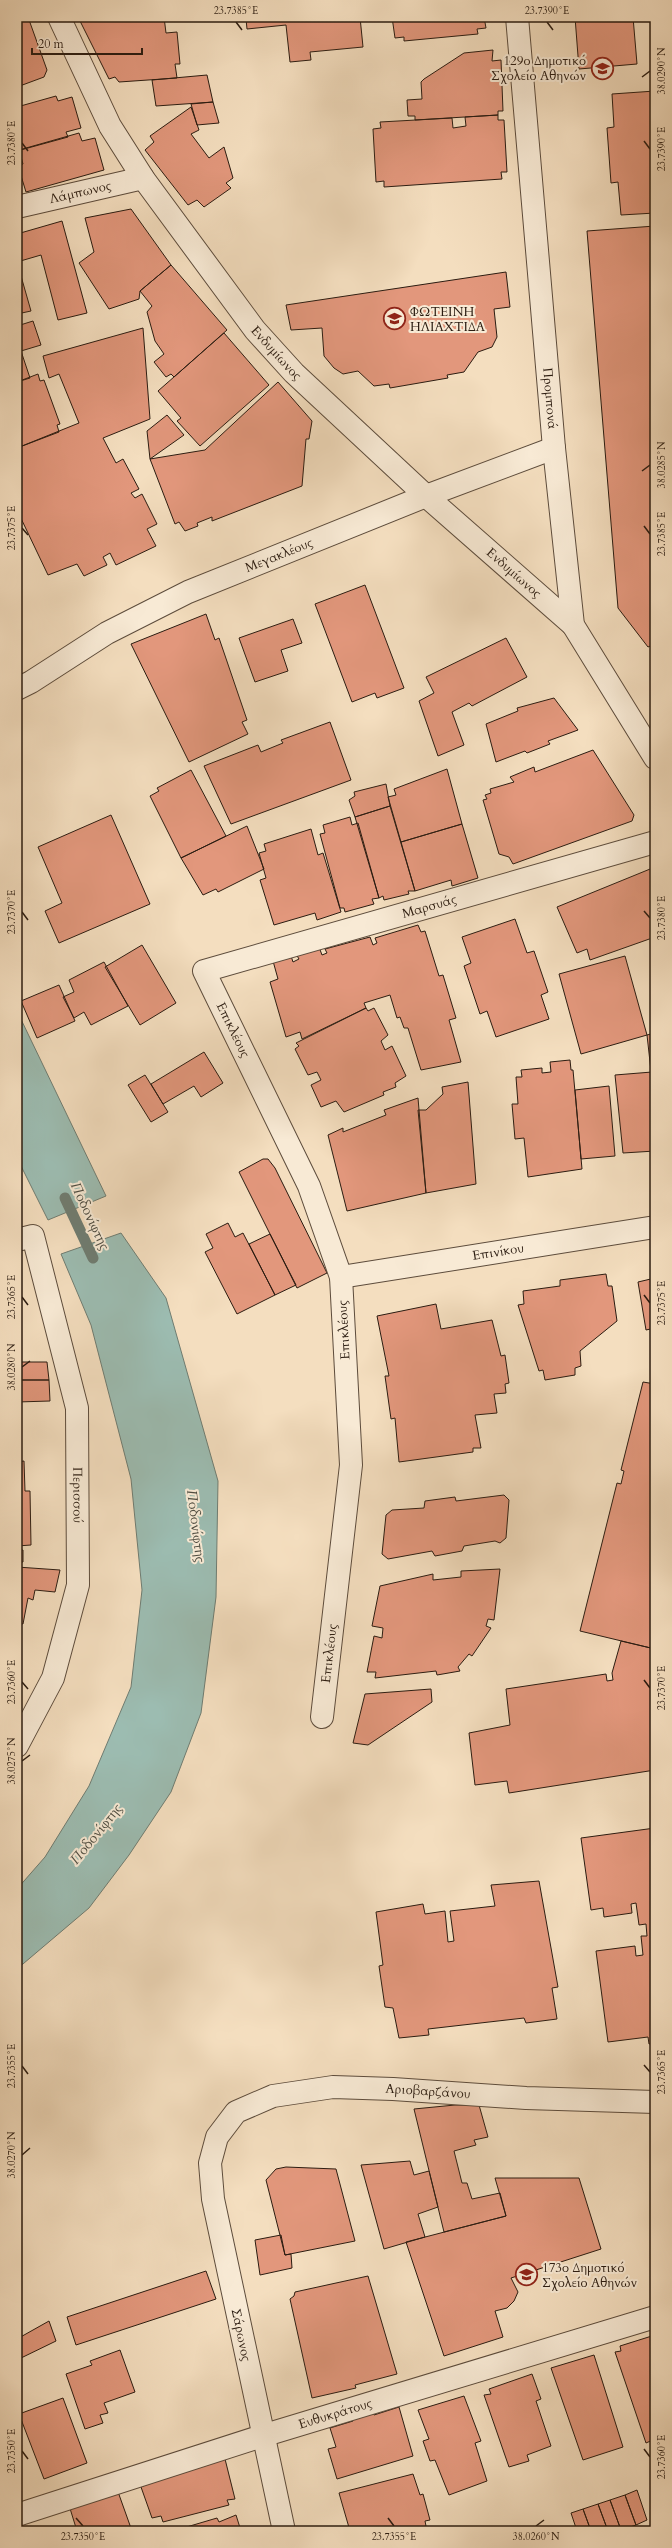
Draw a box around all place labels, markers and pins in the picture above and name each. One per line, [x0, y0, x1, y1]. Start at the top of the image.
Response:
place label: 129ο Δημοτικό Σχολείο Αθηνών [491, 52, 586, 85]
school or university icon: 129ο Δημοτικό Σχολείο Αθηνών [589, 55, 615, 81]
place label: ΦΩΤΕΙΝΗ ΗΛΙΑΧΤΙΔΑ [410, 303, 486, 336]
school or university icon: ΦΩΤΕΙΝΗ ΗΛΙΑΧΤΙΔΑ [382, 306, 408, 332]
place label: 173ο Δημοτικό Σχολείο Αθηνών [542, 2259, 637, 2292]
school or university icon: 173ο Δημοτικό Σχολείο Αθηνών [513, 2262, 539, 2288]

